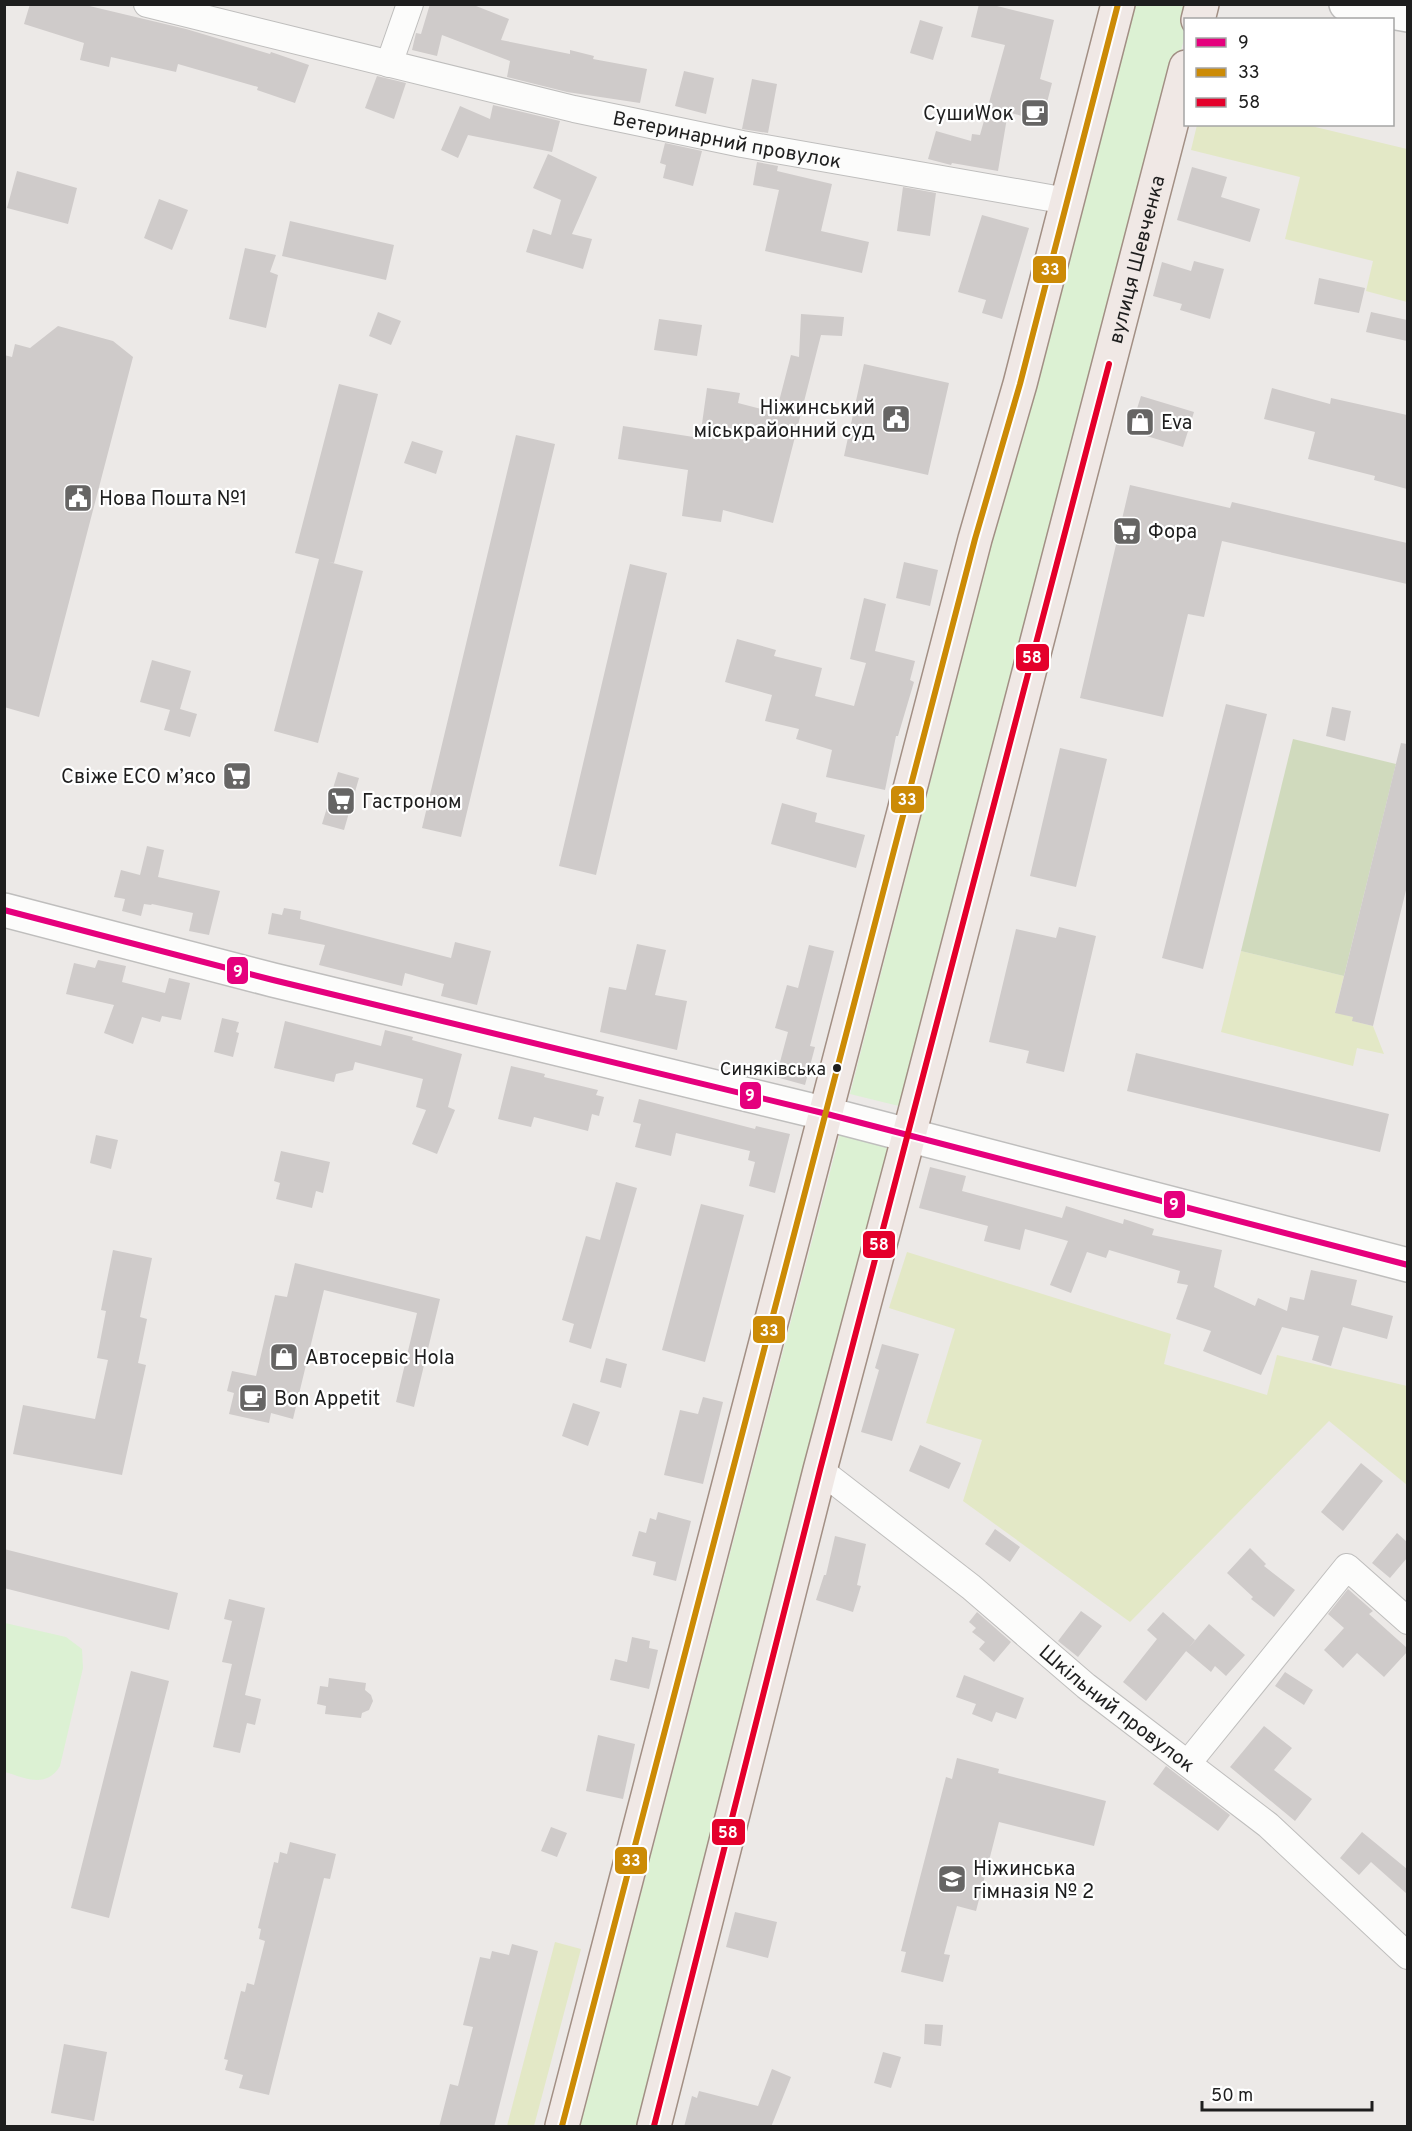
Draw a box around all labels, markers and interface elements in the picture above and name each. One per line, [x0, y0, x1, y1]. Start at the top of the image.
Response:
legend [1184, 18, 1394, 126]
text: 9 [1238, 32, 1249, 55]
text: 33 [1238, 62, 1260, 85]
text: 58 [1238, 92, 1260, 115]
cafe icon: СушиWок [1019, 97, 1051, 129]
place label: СушиWок [923, 102, 1014, 128]
street label: Ветеринарний провулок [610, 106, 843, 176]
street label: вулиця Шевченка [1104, 173, 1172, 347]
line badge: 33 [1032, 255, 1067, 284]
text: 33 [1040, 261, 1060, 281]
place label: Ніжинський міськрайонний суд [693, 396, 875, 445]
public building icon: Ніжинський міськрайонний суд [880, 403, 912, 435]
shop icon: Eva [1124, 406, 1156, 438]
place label: Eva [1161, 411, 1192, 437]
public building icon: Нова Пошта №1 [62, 482, 94, 514]
place label: Нова Пошта №1 [99, 487, 247, 513]
supermarket icon: Фора [1111, 515, 1143, 547]
place label: Фора [1148, 520, 1197, 546]
line badge: 58 [1015, 643, 1050, 672]
text: 58 [1022, 649, 1042, 669]
supermarket icon: Свіже ECO м’ясо [221, 760, 253, 792]
place label: Свіже ECO м’ясо [61, 765, 216, 791]
supermarket icon: Гастроном [325, 785, 357, 817]
line badge: 33 [890, 785, 925, 814]
place label: Гастроном [362, 790, 462, 816]
text: 33 [897, 791, 917, 811]
line badge: 9 [226, 956, 249, 985]
text: 9 [233, 963, 243, 983]
place label: Синяківська [720, 1059, 826, 1082]
marker: Синяківська [831, 1062, 843, 1074]
line badge: 9 [739, 1081, 762, 1110]
text: 9 [745, 1087, 755, 1107]
line badge: 9 [1163, 1190, 1186, 1219]
text: 9 [1169, 1196, 1179, 1216]
line badge: 58 [862, 1230, 896, 1259]
text: 58 [869, 1236, 889, 1256]
line badge: 33 [752, 1315, 786, 1344]
text: 33 [759, 1322, 779, 1342]
shop icon: Автосервіс Hola [268, 1341, 300, 1373]
place label: Автосервіс Hola [305, 1346, 455, 1372]
cafe icon: Bon Appetit [237, 1382, 269, 1414]
place label: Bon Appetit [274, 1387, 380, 1413]
street label: Шкільний провулок [1033, 1640, 1199, 1779]
line badge: 58 [711, 1818, 746, 1846]
text: 58 [718, 1824, 738, 1844]
line badge: 33 [614, 1846, 648, 1875]
text: 33 [621, 1852, 641, 1872]
place label: Ніжинська гімназія № 2 [973, 1857, 1094, 1906]
school or university icon: Ніжинська гімназія № 2 [936, 1863, 968, 1895]
scale bar [1202, 2074, 1372, 2112]
text: 50 m [1211, 2085, 1253, 2108]

